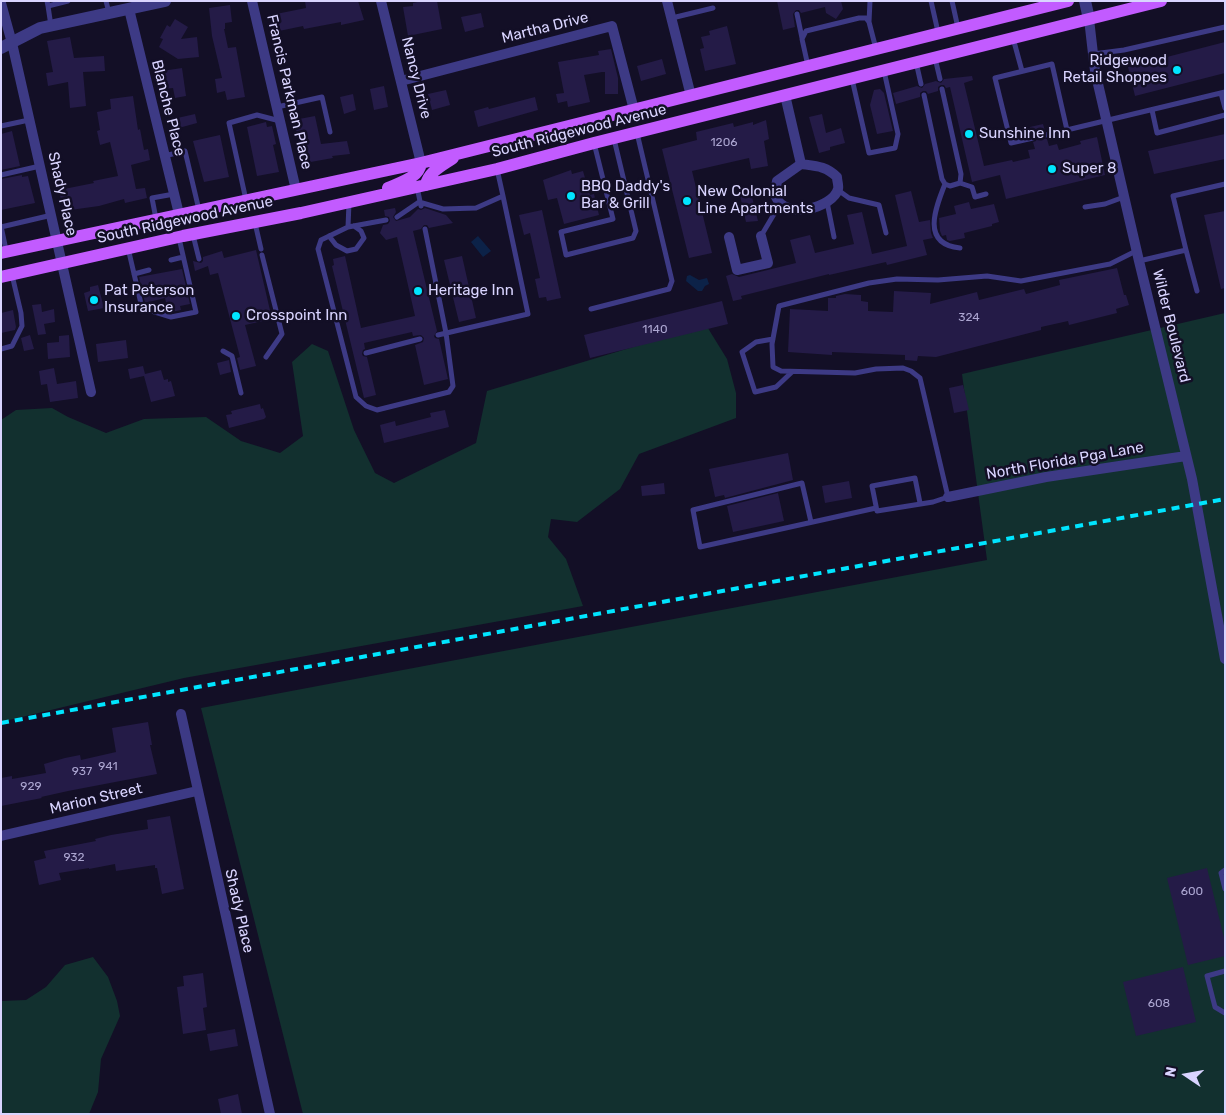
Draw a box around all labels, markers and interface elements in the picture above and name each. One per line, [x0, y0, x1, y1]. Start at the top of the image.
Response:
street label: Martha Drive [500, 9, 590, 47]
street label: Francis Parkman Place [262, 13, 316, 171]
street label: Nancy Drive [397, 35, 435, 121]
place label: Ridgewood Retail Shoppes [1063, 52, 1167, 87]
street label: Blanche Place [147, 58, 189, 158]
marker: Ridgewood Retail Shoppes [1171, 64, 1183, 76]
street label: South Ridgewood Avenue [490, 101, 668, 161]
place label: Sunshine Inn [979, 125, 1070, 143]
marker: Sunshine Inn [963, 128, 975, 140]
house number: 1206 [710, 136, 738, 150]
street label: Shady Place [44, 150, 80, 238]
place label: Super 8 [1062, 160, 1117, 178]
marker: Super 8 [1046, 163, 1058, 175]
place label: BBQ Daddy's Bar & Grill [581, 178, 670, 213]
place label: New Colonial Line Apartments [697, 183, 813, 218]
marker: BBQ Daddy's Bar & Grill [565, 190, 577, 202]
street label: South Ridgewood Avenue [95, 193, 275, 247]
marker: New Colonial Line Apartments [681, 195, 693, 207]
street label: Wilder Boulevard [1148, 267, 1194, 385]
place label: Pat Peterson Insurance [104, 282, 194, 317]
place label: Heritage Inn [428, 282, 514, 300]
marker: Heritage Inn [412, 285, 424, 297]
marker: Pat Peterson Insurance [88, 294, 100, 306]
place label: Crosspoint Inn [246, 307, 347, 325]
marker: Crosspoint Inn [230, 310, 242, 322]
house number: 324 [958, 311, 980, 325]
house number: 1140 [642, 323, 668, 337]
street label: North Florida Pga Lane [985, 438, 1145, 484]
house number: 941 [98, 760, 118, 774]
house number: 937 [72, 765, 92, 779]
house number: 929 [20, 780, 42, 794]
street label: Marion Street [48, 780, 144, 818]
house number: 932 [63, 851, 85, 865]
street label: Shady Place [221, 867, 257, 955]
house number: 600 [1181, 885, 1203, 899]
house number: 608 [1148, 997, 1170, 1011]
north arrow [1161, 1050, 1211, 1100]
text: N [1161, 1065, 1180, 1078]

